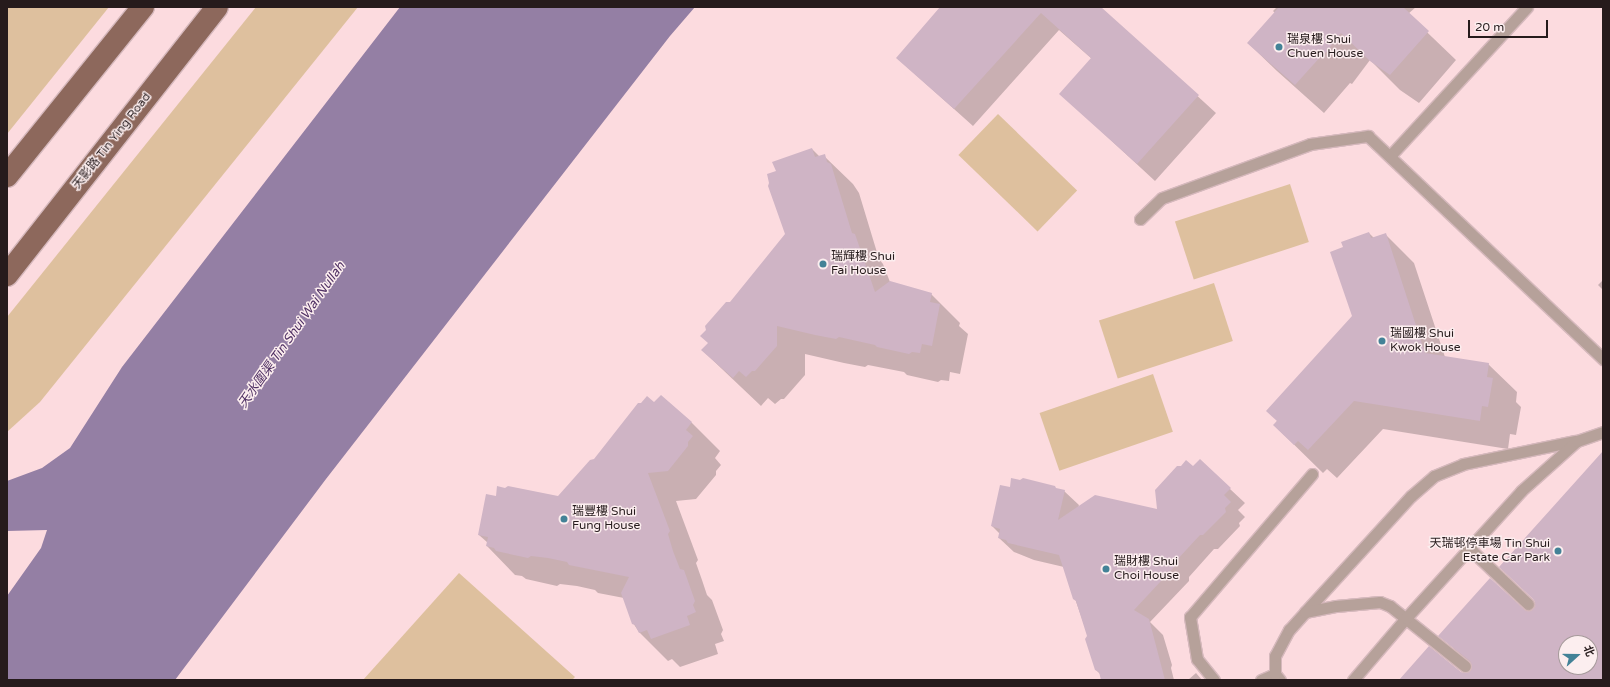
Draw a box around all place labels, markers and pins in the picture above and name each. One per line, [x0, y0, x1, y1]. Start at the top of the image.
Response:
place label: 瑞泉樓 Shui Chuen House [1287, 33, 1363, 61]
marker: 瑞泉樓 Shui Chuen House [1274, 42, 1284, 52]
place label: 瑞輝樓 Shui Fai House [831, 250, 895, 278]
marker: 瑞輝樓 Shui Fai House [818, 259, 828, 269]
place label: 瑞國樓 Shui Kwok House [1390, 327, 1460, 355]
marker: 瑞國樓 Shui Kwok House [1377, 336, 1387, 346]
place label: 瑞豐樓 Shui Fung House [572, 505, 640, 533]
marker: 瑞豐樓 Shui Fung House [559, 514, 569, 524]
place label: 天瑞邨停車場 Tin Shui Estate Car Park [1429, 537, 1550, 565]
marker: 天瑞邨停車場 Tin Shui Estate Car Park [1553, 546, 1563, 556]
place label: 瑞財樓 Shui Choi House [1114, 555, 1179, 583]
marker: 瑞財樓 Shui Choi House [1101, 564, 1111, 574]

